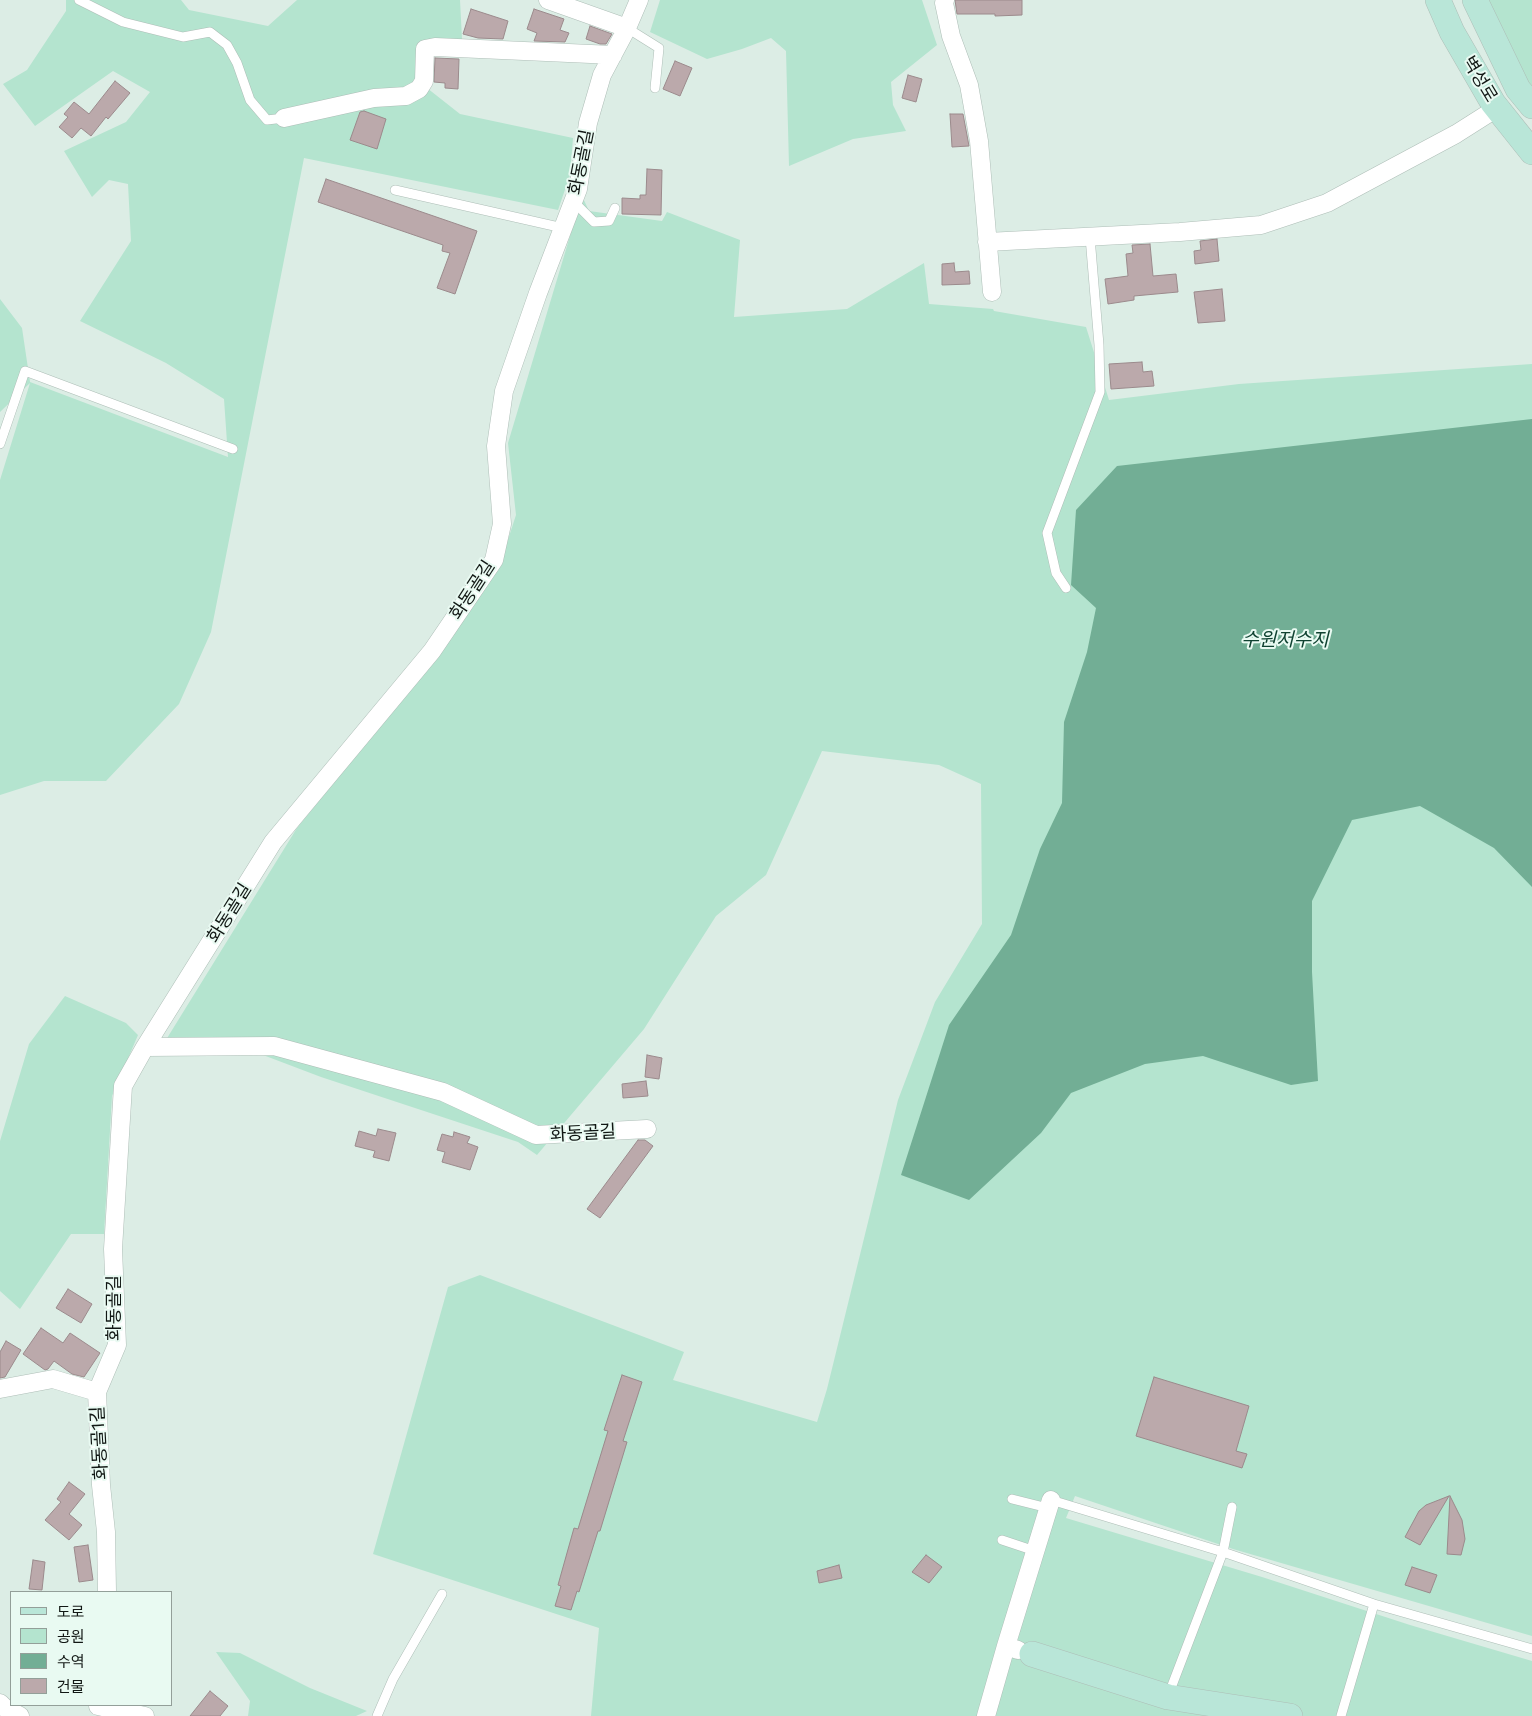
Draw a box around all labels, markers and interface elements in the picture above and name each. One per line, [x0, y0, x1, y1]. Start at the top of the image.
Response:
street label: 벽성로 [1458, 52, 1502, 106]
street label: 화동골길 [564, 127, 598, 197]
street label: 화동골길 [445, 556, 499, 624]
water label: 수원저수지 [1241, 629, 1329, 651]
street label: 화동골길 [202, 879, 256, 947]
street label: 화동골길 [549, 1120, 617, 1146]
street label: 화동골길 [103, 1275, 125, 1341]
street label: 화동골1길 [86, 1406, 112, 1480]
legend [10, 1591, 172, 1706]
text: 도로 [57, 1602, 85, 1620]
text: 공원 [57, 1627, 85, 1645]
text: 수역 [57, 1652, 85, 1670]
text: 건물 [57, 1677, 85, 1695]

